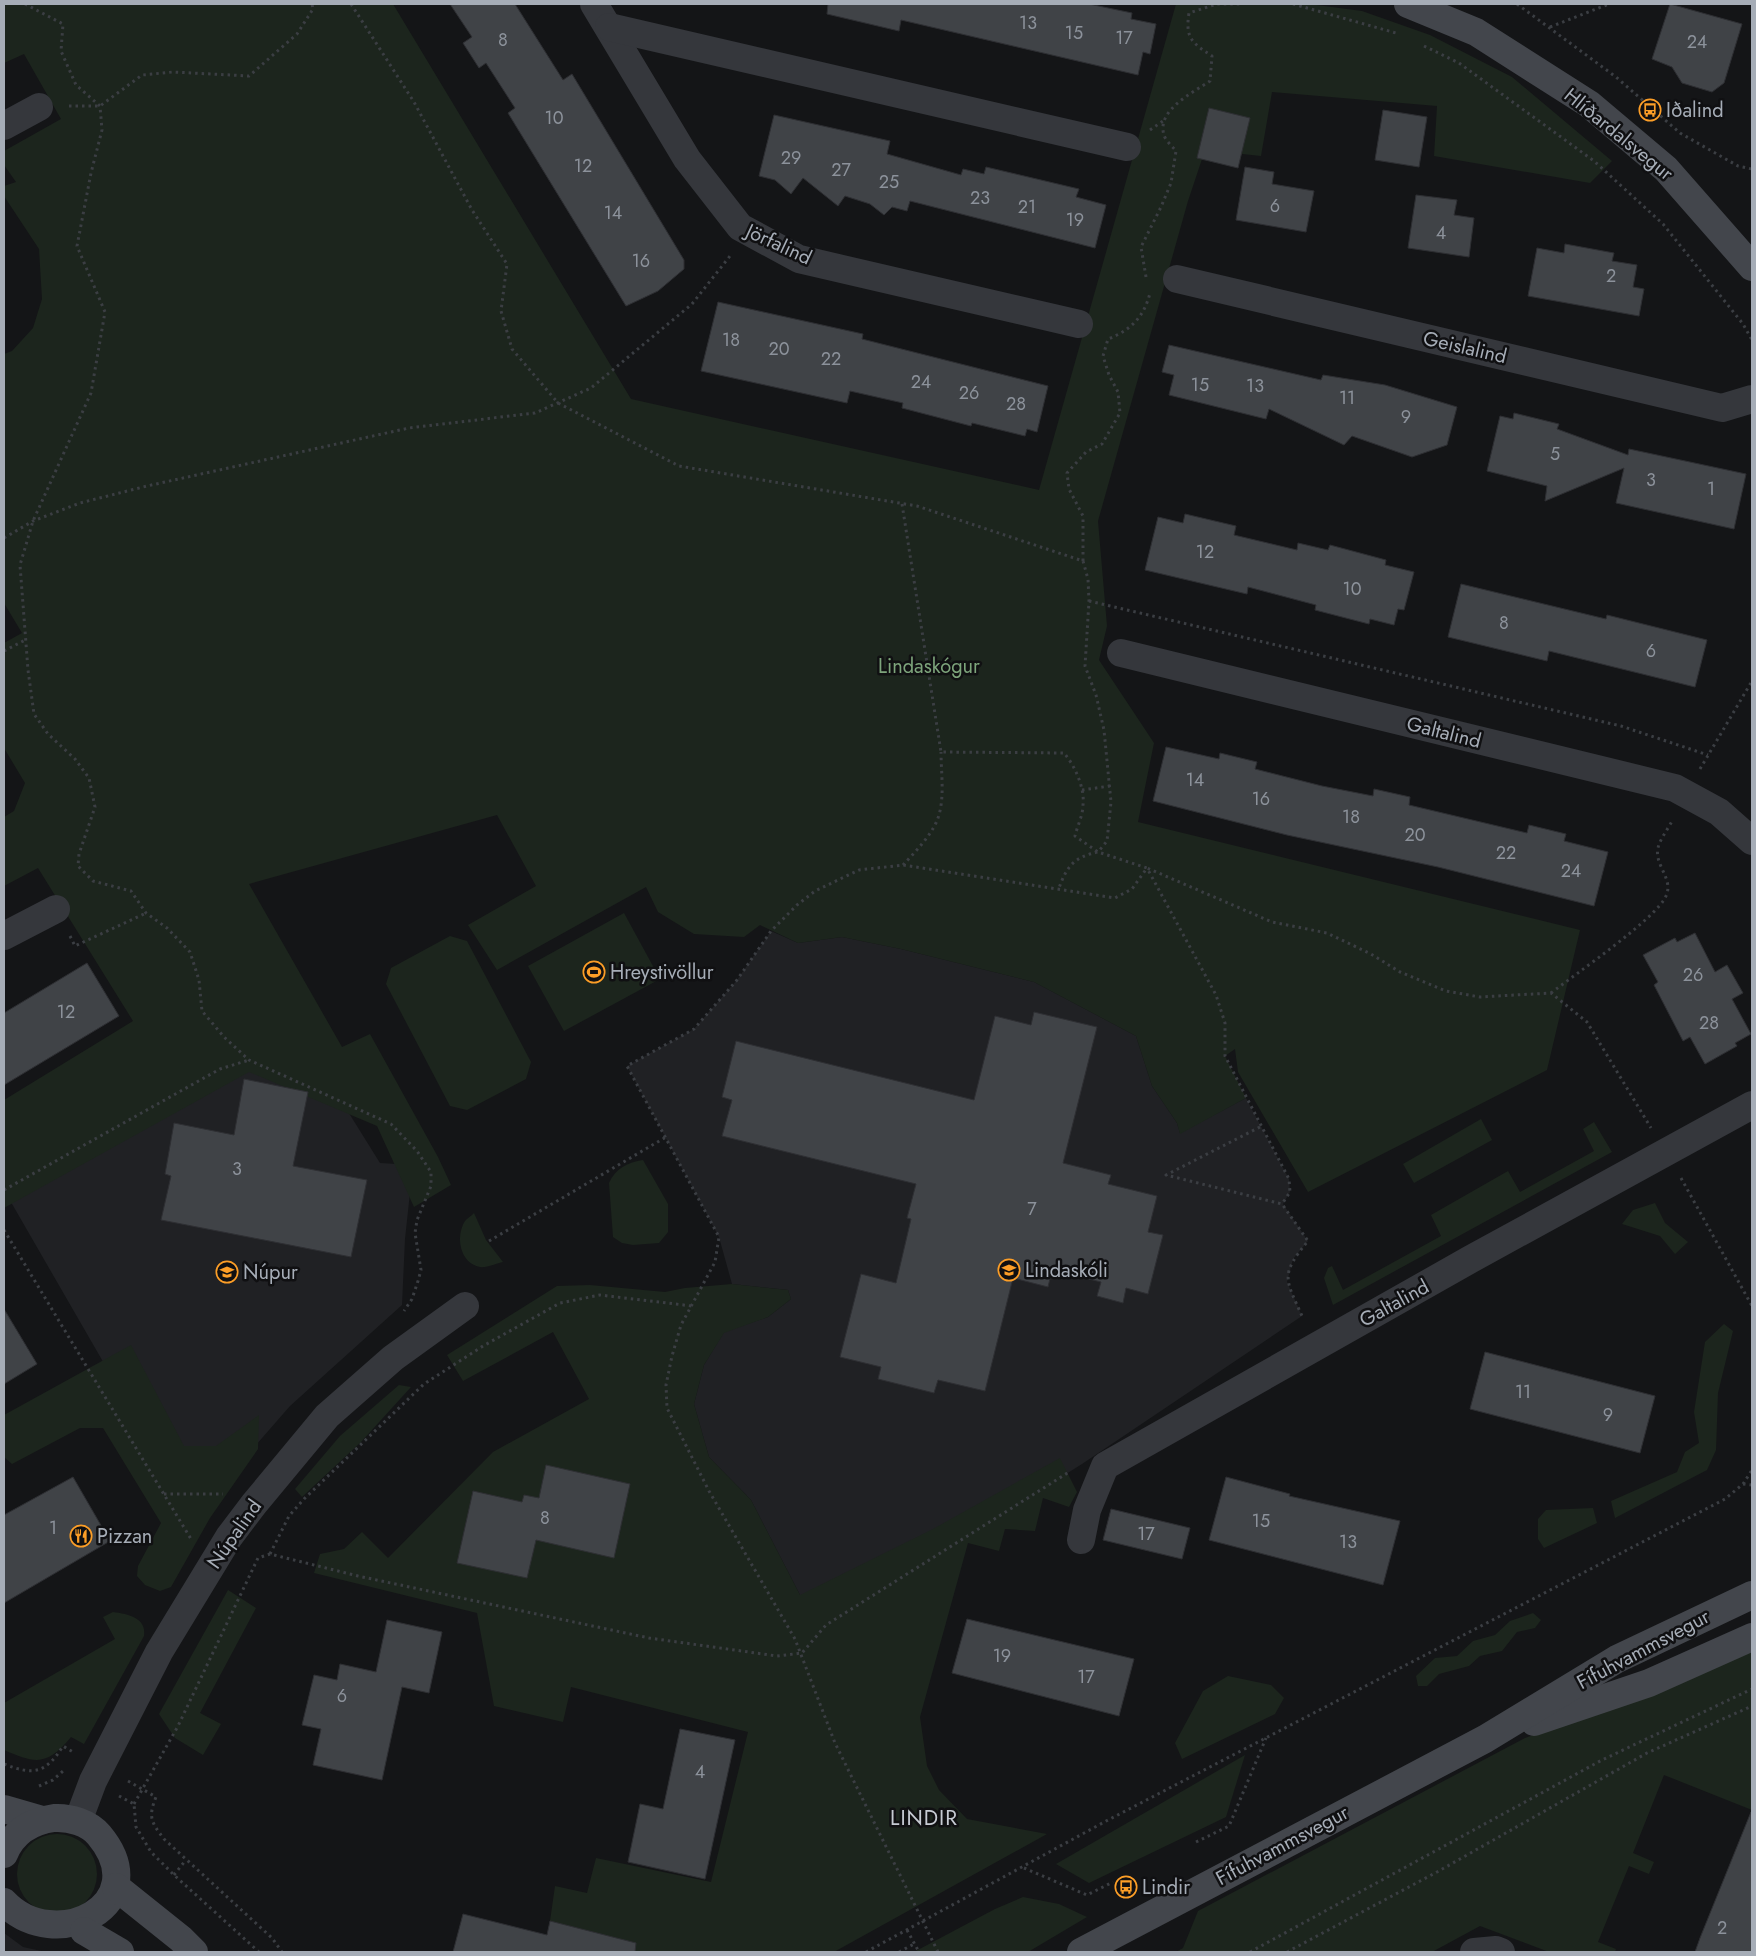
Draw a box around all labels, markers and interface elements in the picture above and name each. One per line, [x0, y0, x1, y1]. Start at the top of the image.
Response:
house number: 13 [1019, 10, 1037, 36]
house number: 15 [1065, 20, 1083, 46]
house number: 17 [1115, 25, 1133, 51]
house number: 8 [498, 27, 508, 53]
house number: 24 [1687, 29, 1707, 55]
street label: Hlíðardalsvegur [1558, 81, 1680, 188]
place label: Iðalind [1666, 96, 1724, 125]
bus stop icon: Iðalind [1638, 98, 1662, 122]
house number: 10 [545, 105, 564, 131]
house number: 29 [781, 145, 801, 171]
house number: 12 [574, 153, 592, 179]
house number: 27 [831, 157, 851, 183]
house number: 25 [879, 169, 899, 195]
house number: 23 [970, 185, 990, 211]
house number: 6 [1270, 193, 1280, 219]
house number: 21 [1018, 194, 1036, 220]
house number: 14 [604, 200, 622, 226]
house number: 19 [1066, 207, 1084, 233]
street label: Jörfalind [738, 215, 816, 272]
house number: 4 [1436, 220, 1446, 246]
house number: 16 [632, 248, 650, 274]
house number: 2 [1606, 263, 1616, 289]
street label: Geislalind [1420, 324, 1510, 371]
house number: 18 [722, 327, 740, 353]
house number: 20 [768, 336, 790, 362]
house number: 22 [821, 346, 841, 372]
house number: 24 [911, 369, 931, 395]
house number: 15 [1191, 372, 1209, 398]
house number: 13 [1246, 373, 1264, 399]
house number: 26 [959, 380, 979, 406]
house number: 11 [1339, 385, 1355, 411]
house number: 28 [1006, 391, 1026, 417]
house number: 9 [1401, 404, 1411, 430]
house number: 5 [1550, 441, 1560, 467]
house number: 3 [1646, 467, 1656, 493]
house number: 1 [1707, 476, 1715, 502]
house number: 12 [1196, 539, 1214, 565]
house number: 10 [1343, 576, 1362, 602]
house number: 8 [1499, 610, 1509, 636]
house number: 6 [1646, 638, 1656, 664]
park label: Lindaskógur [878, 652, 980, 681]
street label: Galtalind [1404, 709, 1484, 756]
house number: 14 [1186, 767, 1204, 793]
house number: 16 [1252, 786, 1270, 812]
house number: 18 [1342, 804, 1360, 830]
house number: 20 [1404, 822, 1426, 848]
house number: 22 [1496, 840, 1516, 866]
house number: 24 [1561, 858, 1581, 884]
place label: Hreystivöllur [610, 958, 714, 987]
sports icon: Hreystivöllur [582, 960, 606, 984]
house number: 26 [1683, 962, 1703, 988]
house number: 12 [57, 999, 75, 1025]
house number: 28 [1699, 1010, 1719, 1036]
house number: 3 [232, 1156, 242, 1182]
house number: 7 [1027, 1196, 1037, 1222]
place label: Lindaskóli [1025, 1256, 1108, 1285]
place label: Núpur [243, 1258, 298, 1287]
school or university icon: Lindaskóli [997, 1258, 1021, 1282]
school or university icon: Núpur [215, 1260, 239, 1284]
street label: Galtalind [1354, 1272, 1434, 1335]
house number: 11 [1515, 1379, 1531, 1405]
house number: 9 [1603, 1402, 1613, 1428]
street label: Núpalind [200, 1494, 269, 1575]
house number: 8 [540, 1505, 550, 1531]
house number: 15 [1252, 1508, 1270, 1534]
house number: 1 [49, 1515, 57, 1541]
house number: 17 [1137, 1521, 1155, 1547]
place label: Pizzan [97, 1522, 152, 1551]
restaurant icon: Pizzan [69, 1524, 93, 1548]
house number: 13 [1339, 1529, 1357, 1555]
street label: Fífuhvammsvegur [1572, 1602, 1715, 1697]
house number: 19 [993, 1643, 1011, 1669]
house number: 17 [1077, 1664, 1095, 1690]
house number: 6 [337, 1683, 347, 1709]
house number: 4 [695, 1759, 705, 1785]
street label: Fífuhvammsvegur [1211, 1798, 1354, 1893]
district label: LINDIR [890, 1803, 958, 1833]
place label: Lindir [1142, 1873, 1190, 1902]
bus stop icon: Lindir [1114, 1875, 1138, 1899]
house number: 2 [1717, 1915, 1727, 1941]

